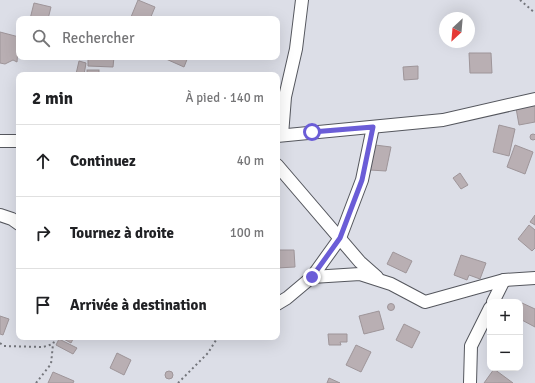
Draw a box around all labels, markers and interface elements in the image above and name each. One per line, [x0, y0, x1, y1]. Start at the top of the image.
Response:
north arrow [439, 12, 475, 48]
search box [16, 16, 280, 60]
icon: search [30, 27, 52, 49]
text: Rechercher [62, 29, 135, 47]
text: 2 min [32, 88, 73, 109]
text: À pied · 140 m [185, 90, 264, 106]
route start [303, 123, 321, 141]
icon: ahead [32, 150, 54, 172]
text: Continuez [70, 152, 136, 170]
text: 40 m [237, 153, 264, 169]
icon: right [32, 222, 54, 244]
text: Tournez à droite [70, 224, 174, 242]
text: 100 m [230, 225, 264, 241]
route end [303, 268, 321, 286]
icon: arrive [32, 294, 54, 316]
text: Arrivée à destination [70, 296, 207, 314]
map controls [487, 299, 523, 371]
button: + [487, 299, 523, 335]
button: − [487, 335, 523, 371]

